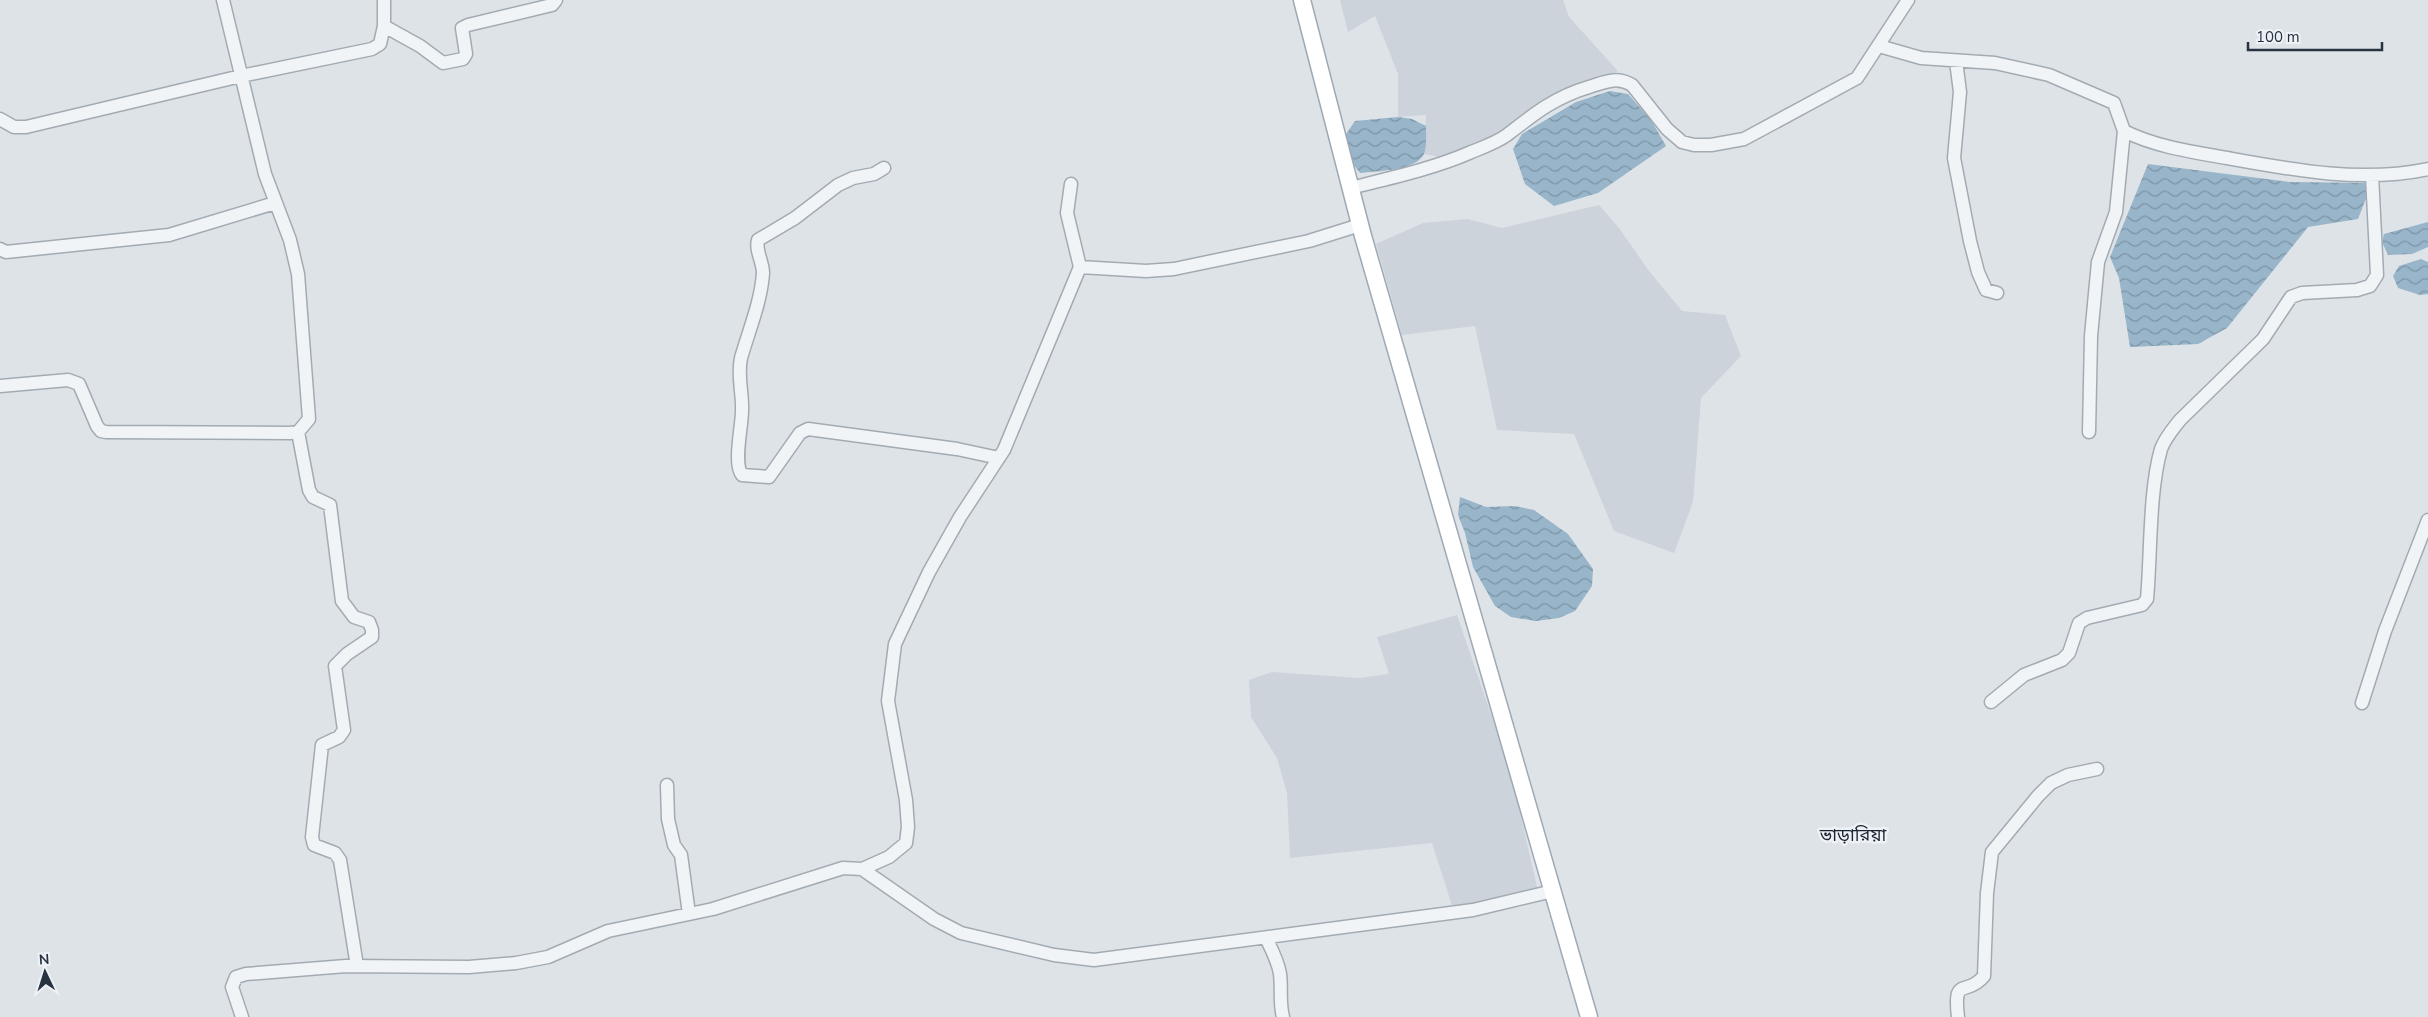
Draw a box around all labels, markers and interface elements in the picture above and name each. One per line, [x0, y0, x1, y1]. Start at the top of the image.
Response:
scale bar [2248, 20, 2382, 52]
text: 100 m [2256, 27, 2300, 47]
district label: ভাড়ারিয়া [1819, 823, 1886, 847]
north arrow [20, 947, 70, 997]
text: N [38, 950, 50, 969]

